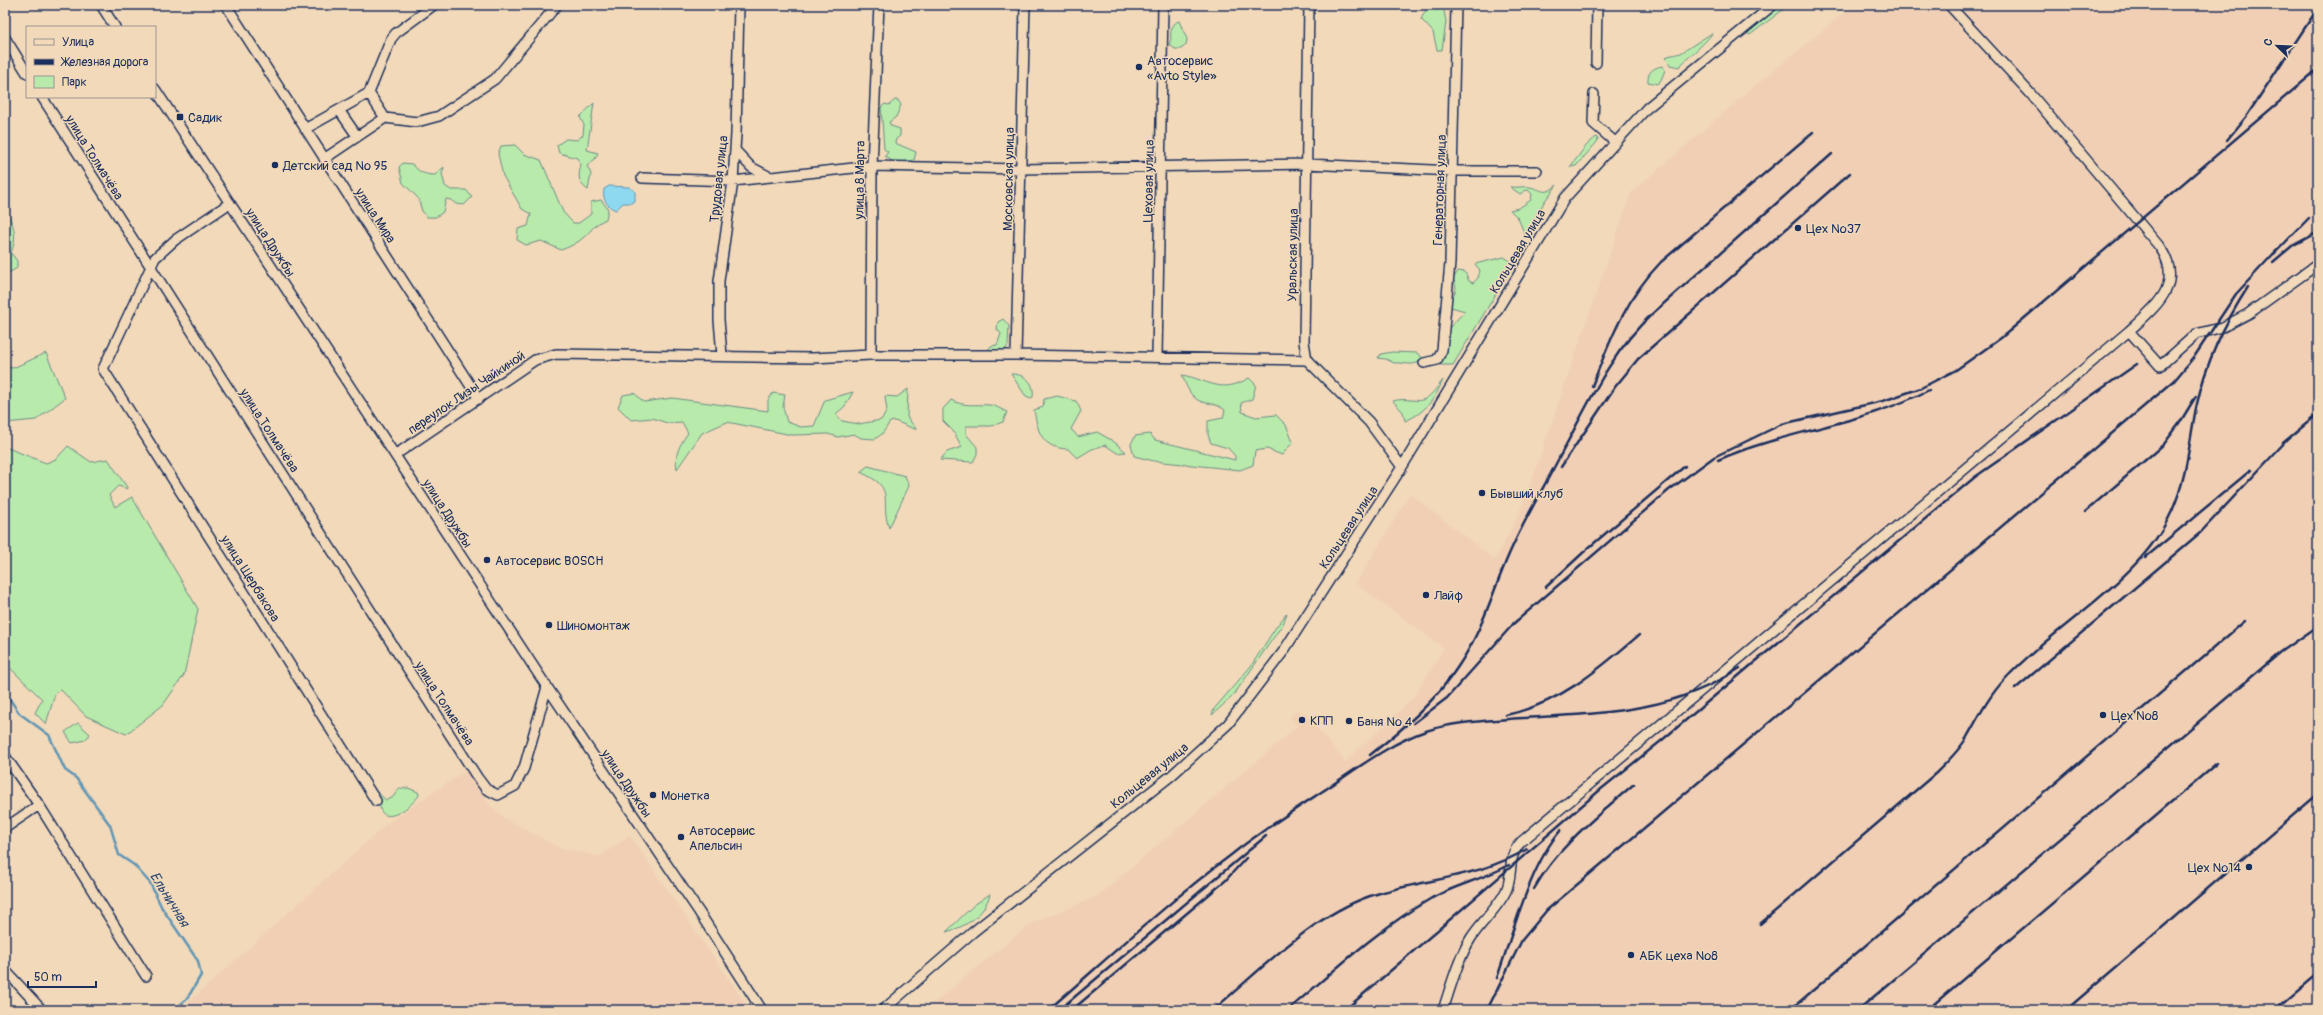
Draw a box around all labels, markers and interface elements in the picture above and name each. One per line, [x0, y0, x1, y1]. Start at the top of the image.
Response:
legend [26, 26, 156, 98]
north arrow [2257, 26, 2297, 66]
text: Улица [62, 35, 94, 50]
text: С [2261, 36, 2276, 48]
place label: Автосервис «Avto Style» [1147, 53, 1217, 84]
text: Железная дорога [60, 55, 149, 70]
marker: Автосервис «Avto Style» [1134, 62, 1144, 72]
text: Парк [62, 75, 87, 90]
place label: Садик [188, 110, 223, 126]
street label: улица Толмачёва [61, 111, 127, 203]
marker: Садик [175, 112, 185, 122]
street label: Московская улица [1000, 127, 1018, 231]
street label: Генераторная улица [1430, 134, 1450, 246]
street label: Трудовая улица [706, 135, 732, 223]
street label: Цеховая улица [1140, 139, 1158, 223]
street label: улица 8 Марта [851, 141, 869, 220]
place label: Детский сад № 95 [282, 158, 387, 174]
marker: Детский сад № 95 [270, 160, 280, 170]
street label: улица Мира [351, 184, 399, 246]
street label: улица Дружбы [241, 204, 298, 280]
street label: Кольцевая улица [1486, 206, 1549, 297]
street label: Уральская улица [1284, 208, 1302, 302]
place label: Цех №37 [1806, 221, 1861, 237]
marker: Цех №37 [1793, 223, 1803, 233]
street label: переулок Лизы Чайкиной [405, 348, 528, 438]
street label: улица Толмачёва [236, 385, 302, 476]
street label: улица Дружбы [418, 475, 475, 551]
street label: Кольцевая улица [1316, 483, 1382, 572]
place label: Бывший клуб [1490, 486, 1564, 502]
marker: Бывший клуб [1477, 488, 1487, 498]
street label: улица Щербакова [217, 531, 283, 625]
place label: Автосервис BOSCH [495, 553, 604, 569]
marker: Автосервис BOSCH [482, 555, 492, 565]
place label: Лайф [1433, 588, 1463, 604]
marker: Лайф [1421, 590, 1431, 600]
place label: Шиномонтаж [557, 618, 630, 634]
marker: Шиномонтаж [544, 620, 554, 630]
street label: улица Толмачёва [411, 658, 477, 749]
place label: Цех №8 [2111, 708, 2159, 724]
marker: Цех №8 [2098, 710, 2108, 720]
place label: КПП [1310, 713, 1333, 729]
place label: Баня № 4 [1357, 714, 1413, 730]
marker: КПП [1297, 715, 1307, 725]
marker: Баня № 4 [1344, 716, 1354, 726]
street label: Кольцевая улица [1107, 739, 1192, 812]
street label: улица Дружбы [597, 746, 655, 821]
place label: Монетка [661, 788, 710, 804]
marker: Монетка [648, 790, 658, 800]
place label: Автосервис Апельсин [689, 823, 756, 854]
marker: Автосервис Апельсин [676, 832, 686, 842]
place label: Цех №14 [2188, 860, 2241, 876]
marker: Цех №14 [2244, 862, 2254, 872]
water label: Ельничная [146, 869, 194, 931]
place label: АБК цеха №8 [1639, 948, 1718, 964]
marker: АБК цеха №8 [1626, 950, 1636, 960]
scale bar [28, 963, 96, 989]
text: 50 m [34, 970, 62, 985]

